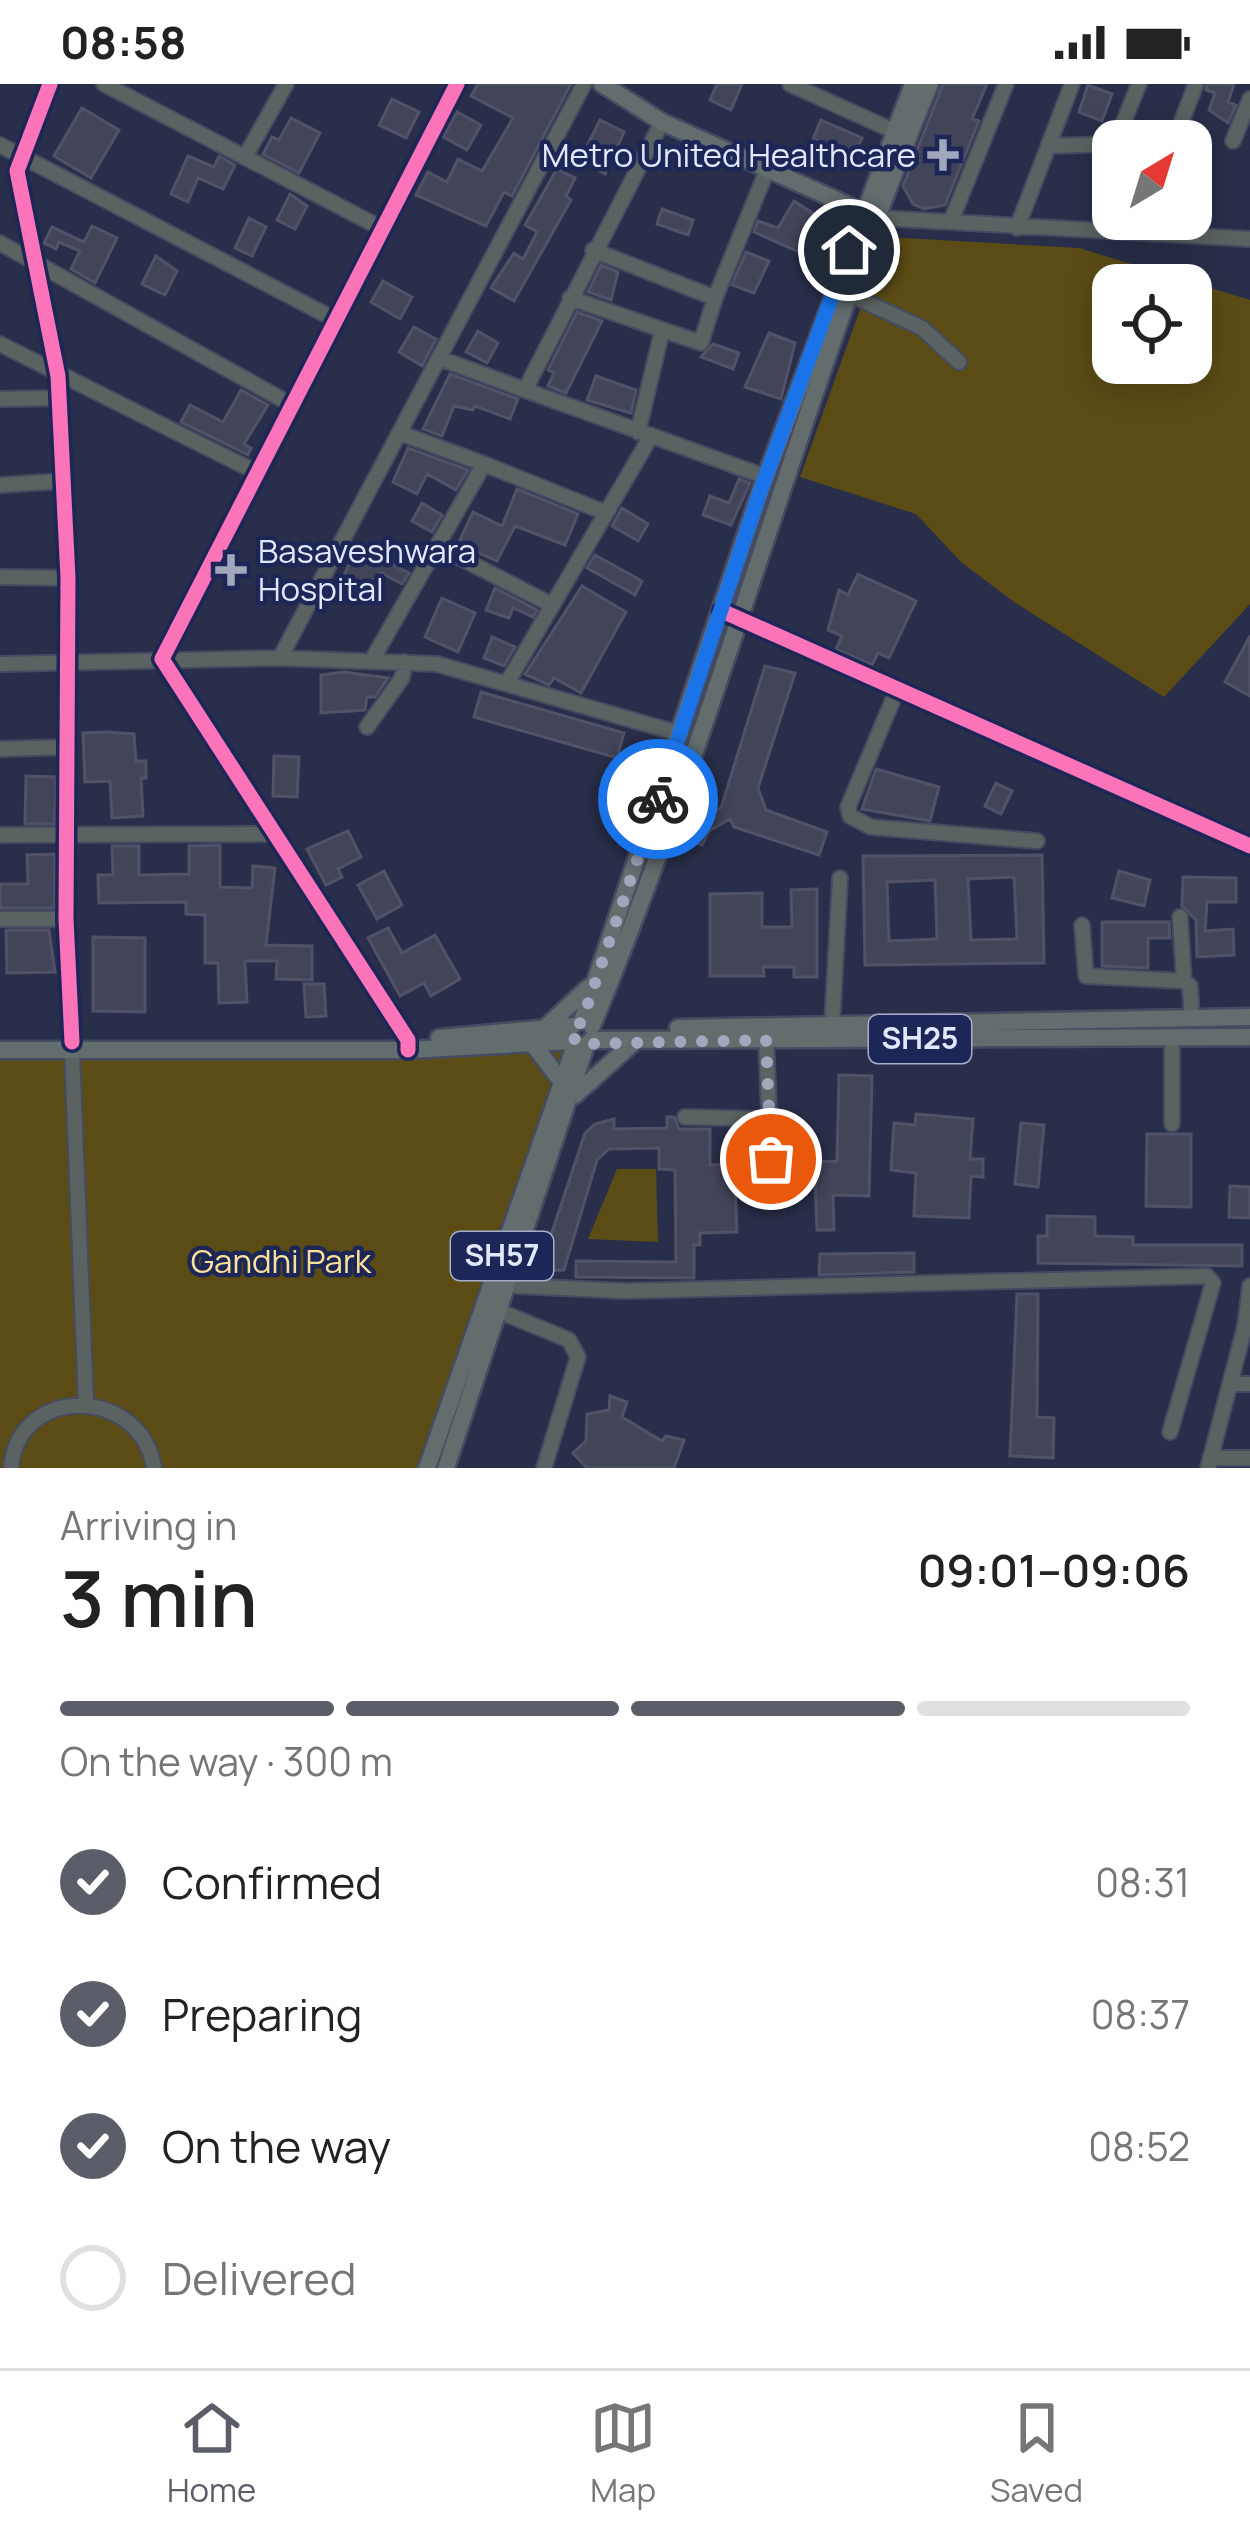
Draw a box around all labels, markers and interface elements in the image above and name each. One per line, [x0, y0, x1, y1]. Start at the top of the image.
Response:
text: 08:58 [60, 11, 187, 73]
north arrow [1092, 120, 1212, 240]
map controls [1092, 120, 1212, 384]
place label: Metro United Healthcare [542, 132, 916, 177]
marker: Metro United Healthcare [927, 139, 959, 171]
pin [798, 199, 900, 301]
icon: home [816, 217, 882, 283]
button: locate [1092, 264, 1212, 384]
place label: Basaveshwara Hospital [258, 528, 476, 611]
marker: Basaveshwara Hospital [215, 554, 247, 586]
courier [598, 739, 718, 859]
icon: bike [625, 766, 691, 832]
road number: SH25 [869, 1015, 971, 1063]
pin [720, 1108, 822, 1210]
icon: bag [738, 1126, 804, 1192]
road number: SH57 [451, 1232, 553, 1280]
park label: Gandhi Park [191, 1238, 373, 1283]
text: Arriving in [60, 1498, 237, 1552]
text: 09:01–09:06 [918, 1539, 1190, 1601]
text: 3 min [60, 1544, 258, 1650]
text: On the way · 300 m [60, 1734, 393, 1788]
icon: check [60, 1849, 126, 1915]
text: Confirmed [162, 1851, 382, 1913]
text: 08:31 [1095, 1855, 1190, 1909]
icon: check [60, 1981, 126, 2047]
text: Preparing [162, 1983, 362, 2045]
text: 08:37 [1091, 1987, 1190, 2041]
icon: check [60, 2113, 126, 2179]
text: On the way [162, 2115, 391, 2177]
text: 08:52 [1088, 2119, 1190, 2173]
text: Delivered [162, 2247, 357, 2309]
tab: Home [167, 2395, 256, 2512]
tab: Map [590, 2395, 656, 2512]
tab: Saved [990, 2395, 1083, 2512]

